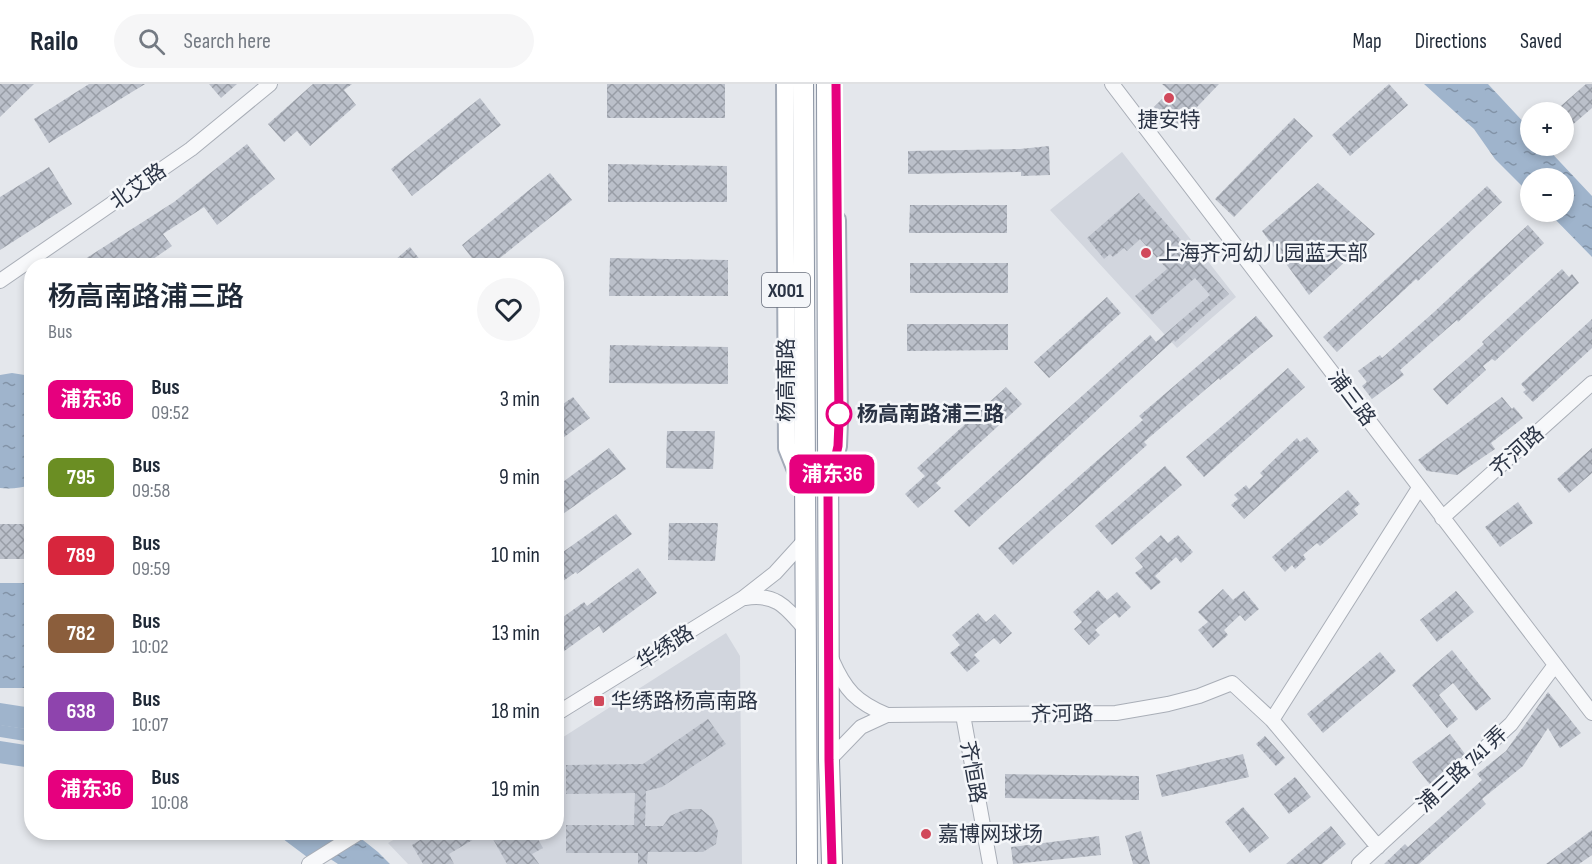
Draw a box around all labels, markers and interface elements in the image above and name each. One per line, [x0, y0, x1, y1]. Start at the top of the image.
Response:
search box [114, 14, 534, 68]
text: Railo [30, 25, 78, 58]
icon: search [135, 25, 168, 58]
text: Search here [183, 28, 271, 55]
text: Map [1352, 29, 1382, 54]
text: Directions [1415, 29, 1487, 54]
text: Saved [1520, 29, 1562, 54]
marker: 捷安特 [1162, 91, 1176, 105]
map controls [1520, 102, 1574, 222]
button: + [1520, 102, 1574, 156]
place label: 捷安特 [1138, 108, 1201, 133]
street label: 北艾路 [105, 158, 171, 215]
button: − [1520, 168, 1574, 222]
place label: 上海齐河幼儿园蓝天部 [1158, 241, 1368, 266]
marker: 上海齐河幼儿园蓝天部 [1139, 246, 1153, 260]
road number: X001 [762, 273, 810, 307]
button: heart [477, 278, 540, 341]
text: 杨高南路浦三路 [48, 281, 244, 314]
text: Bus [48, 320, 72, 344]
street label: 杨高南路 [774, 338, 799, 422]
street label: 浦三路 [1323, 366, 1381, 431]
text: Bus [151, 374, 180, 401]
text: 3 min [500, 386, 540, 413]
text: 浦东36 [60, 387, 121, 412]
text: 09:52 [151, 401, 189, 425]
marker: 杨高南路浦三路 [826, 401, 852, 427]
place label: 杨高南路浦三路 [857, 402, 1004, 427]
street label: 齐河路 [1486, 421, 1549, 482]
text: Bus [132, 452, 161, 479]
line badge: 浦东36 [790, 454, 874, 494]
text: 浦东36 [801, 462, 863, 487]
text: 9 min [499, 464, 540, 491]
text: 795 [67, 465, 95, 490]
text: 09:58 [132, 479, 170, 503]
text: Bus [132, 530, 161, 557]
text: 10 min [491, 542, 540, 569]
text: 789 [67, 543, 95, 568]
text: 09:59 [132, 557, 170, 581]
text: Bus [132, 608, 161, 635]
text: 13 min [492, 620, 540, 647]
street label: 华绣路 [632, 620, 699, 675]
text: 782 [67, 621, 95, 646]
text: 10:02 [132, 635, 169, 659]
text: Bus [132, 686, 161, 713]
place label: 华绣路杨高南路 [611, 689, 758, 714]
marker: 华绣路杨高南路 [592, 694, 606, 708]
text: 18 min [492, 698, 540, 725]
text: 638 [66, 699, 96, 724]
street label: 齐河路 [1030, 701, 1094, 728]
text: 10:07 [132, 713, 168, 737]
street label: 浦三路 741 弄 [1412, 721, 1513, 817]
street label: 齐恒路 [955, 739, 990, 805]
text: Bus [151, 764, 180, 791]
text: 19 min [491, 776, 540, 803]
text: 浦东36 [60, 777, 121, 802]
text: 10:08 [151, 791, 188, 815]
place label: 嘉博网球场 [938, 822, 1043, 847]
marker: 嘉博网球场 [919, 827, 933, 841]

